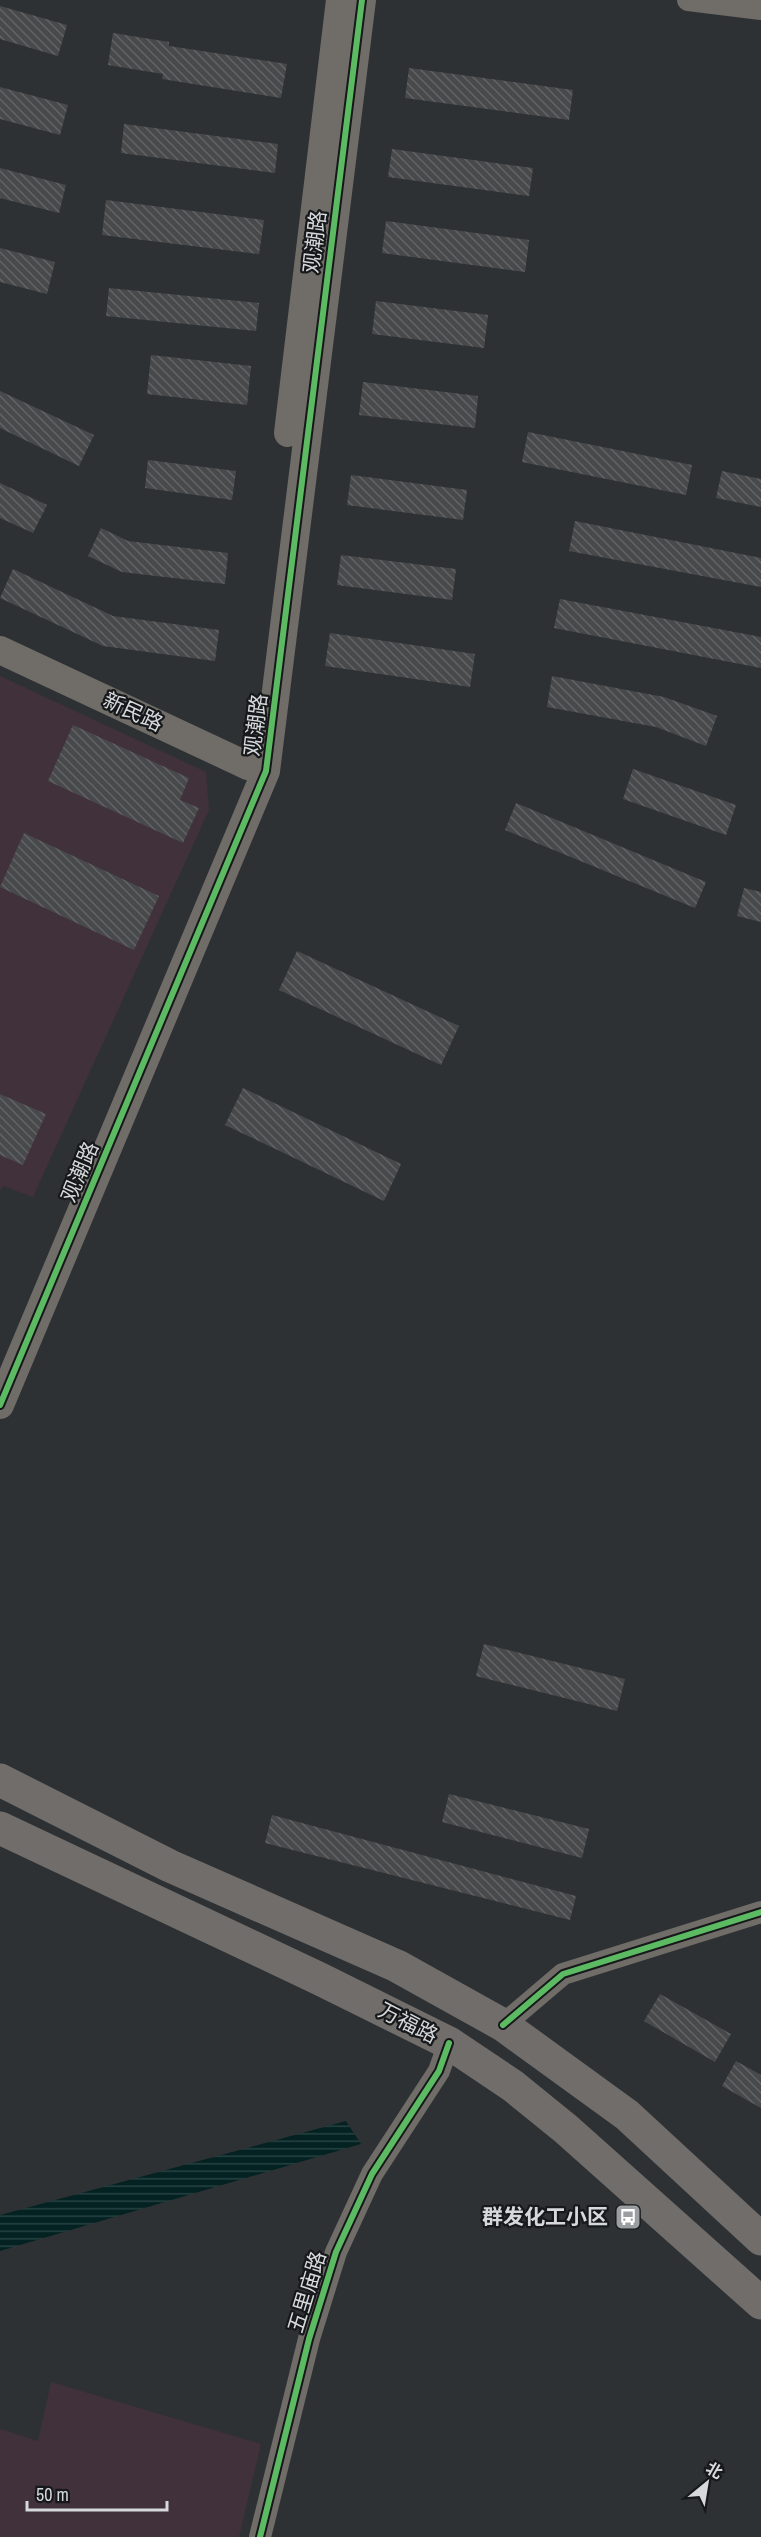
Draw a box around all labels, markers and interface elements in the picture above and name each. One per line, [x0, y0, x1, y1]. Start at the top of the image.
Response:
street label: 观潮路 [296, 209, 333, 275]
street label: 新民路 [99, 685, 168, 738]
street label: 观潮路 [237, 692, 274, 758]
street label: 观潮路 [54, 1137, 105, 1206]
street label: 万福路 [374, 1995, 443, 2050]
place label: 群发化工小区 [482, 2202, 608, 2231]
bus stop icon: 群发化工小区 [613, 2202, 643, 2232]
street label: 五里庙路 [280, 2247, 333, 2336]
north arrow [677, 2453, 737, 2513]
text: 北 [702, 2456, 727, 2484]
scale bar [27, 2474, 166, 2512]
text: 50 m [36, 2482, 69, 2507]

